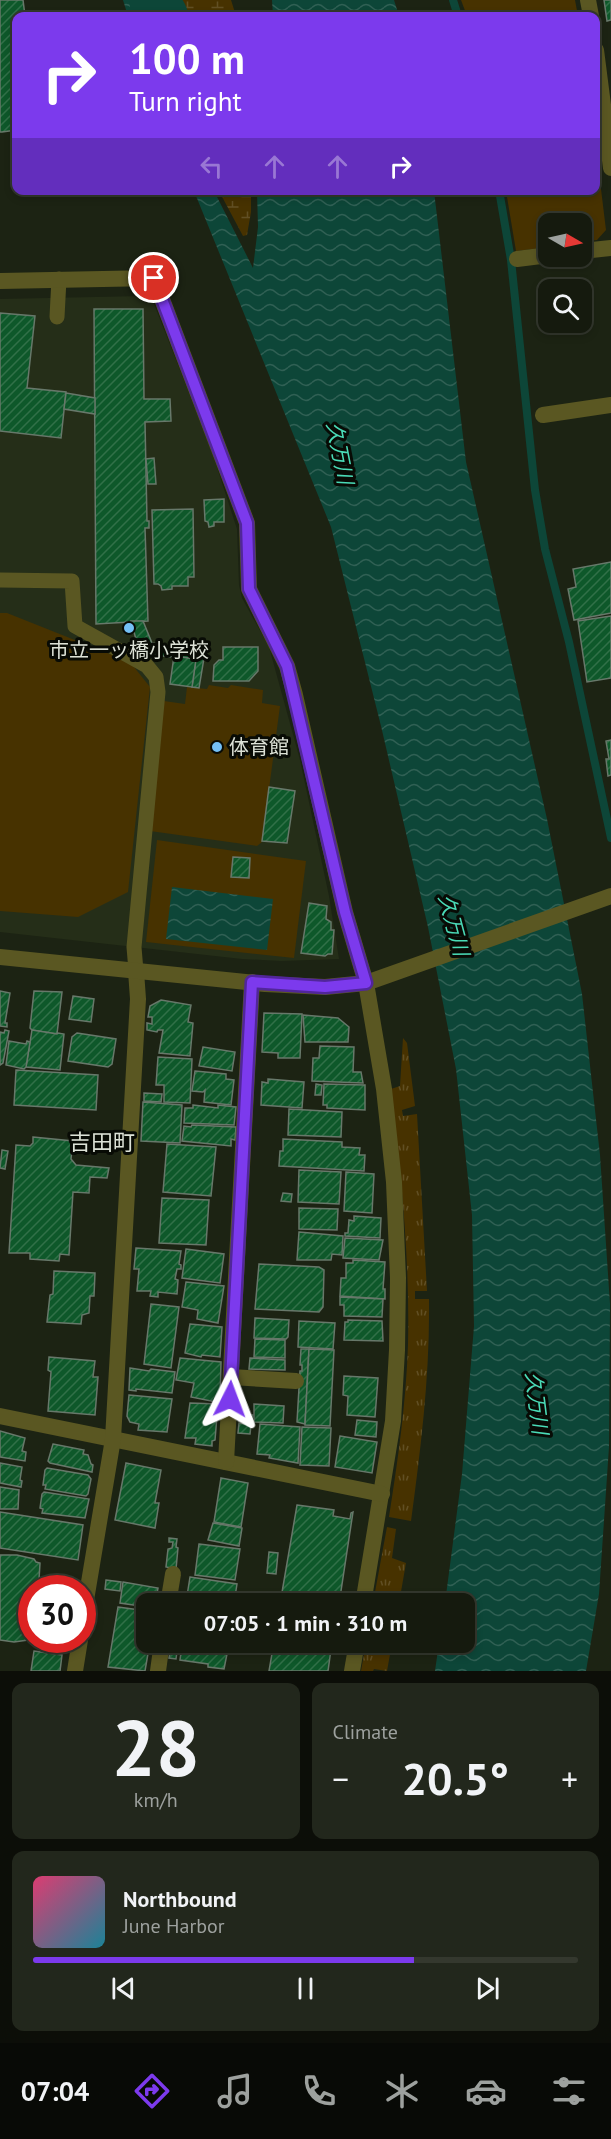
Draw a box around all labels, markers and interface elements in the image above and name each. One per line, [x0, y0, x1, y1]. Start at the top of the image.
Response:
text: 100 m [129, 31, 245, 86]
icon: right [30, 36, 108, 114]
text: Turn right [129, 84, 242, 118]
icon: left [195, 150, 228, 183]
icon: ahead [258, 150, 291, 183]
icon: ahead [321, 150, 354, 183]
icon: right [384, 150, 417, 183]
north arrow [538, 213, 592, 267]
map controls [538, 213, 592, 333]
pin [128, 252, 179, 303]
icon: arrive [137, 261, 170, 294]
button: search [538, 279, 592, 333]
water label: 久万川 [321, 420, 360, 488]
marker: 市立一ッ橋小学校 [122, 621, 136, 635]
place label: 市立一ッ橋小学校 [49, 637, 209, 663]
place label: 体育館 [229, 734, 289, 760]
marker: 体育館 [210, 740, 224, 754]
water label: 久万川 [433, 891, 476, 961]
district label: 吉田町 [69, 1128, 135, 1156]
position arrow [198, 1367, 262, 1431]
water label: 久万川 [520, 1370, 554, 1438]
speed limit sign: 30 [18, 1575, 96, 1653]
text: 07:05 · 1 min · 310 m [204, 1609, 407, 1637]
text: 28 [112, 1697, 200, 1798]
text: Climate [333, 1719, 398, 1745]
text: 20.5° [402, 1749, 509, 1807]
text: − [333, 1757, 349, 1800]
text: + [561, 1757, 578, 1800]
text: km/h [134, 1787, 178, 1813]
text: Northbound [123, 1885, 237, 1913]
text: June Harbor [123, 1913, 225, 1939]
icon: previous [107, 1972, 140, 2005]
icon: pause [289, 1972, 322, 2005]
icon: next [471, 1972, 504, 2005]
icon: directions [131, 2070, 173, 2112]
icon: music [214, 2070, 256, 2112]
icon: phone [298, 2070, 340, 2112]
icon: climate [381, 2070, 423, 2112]
icon: car [465, 2070, 507, 2112]
icon: filters [548, 2070, 590, 2112]
text: 07:04 [21, 2074, 89, 2108]

